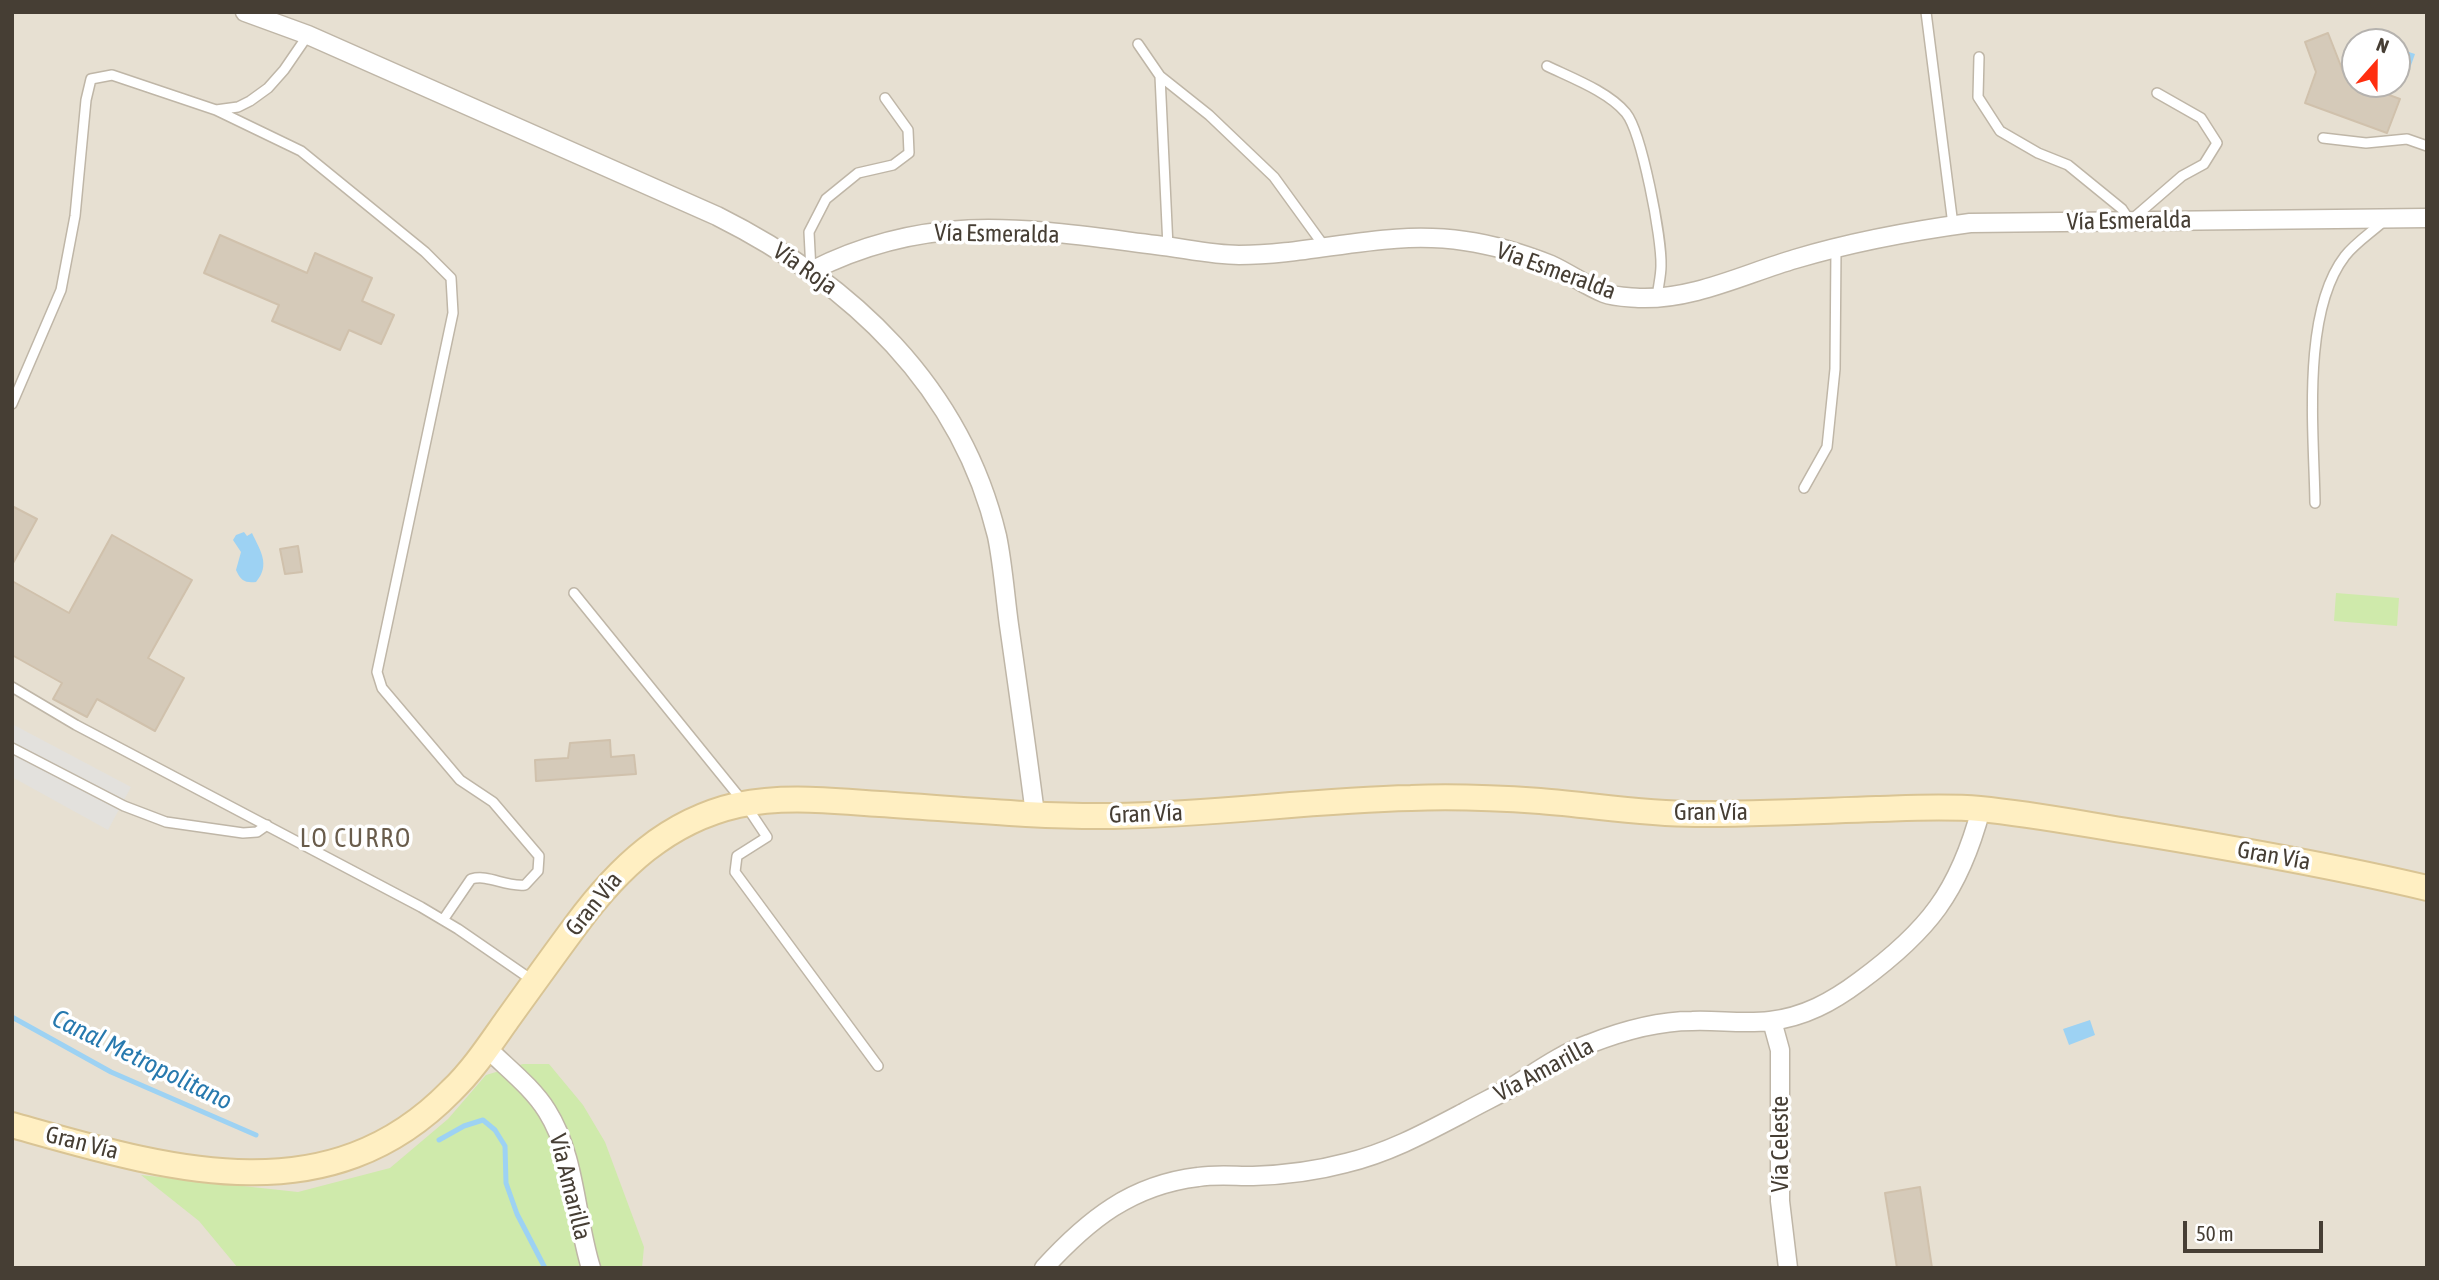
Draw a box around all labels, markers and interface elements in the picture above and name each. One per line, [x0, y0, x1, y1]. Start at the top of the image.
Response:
north arrow [2341, 28, 2411, 98]
text: N [2374, 33, 2392, 58]
street label: Vía Esmeralda [2066, 206, 2192, 236]
street label: Vía Esmeralda [934, 219, 1060, 249]
street label: Vía Esmeralda [1492, 236, 1620, 306]
street label: Vía Roja [767, 237, 843, 301]
street label: Gran Vía [1109, 798, 1183, 830]
street label: Gran Vía [1674, 798, 1748, 826]
district label: LO CURRO [301, 823, 411, 855]
street label: Gran Vía [2235, 835, 2313, 877]
street label: Gran Vía [560, 866, 628, 942]
water label: Canal Metropolitano [47, 1003, 237, 1117]
street label: Vía Amarilla [1489, 1032, 1599, 1108]
street label: Vía Celeste [1766, 1096, 1794, 1192]
street label: Gran Vía [43, 1120, 121, 1166]
street label: Vía Amarilla [543, 1131, 597, 1243]
scale bar [2187, 1206, 2327, 1250]
text: 50 m [2196, 1221, 2234, 1245]

